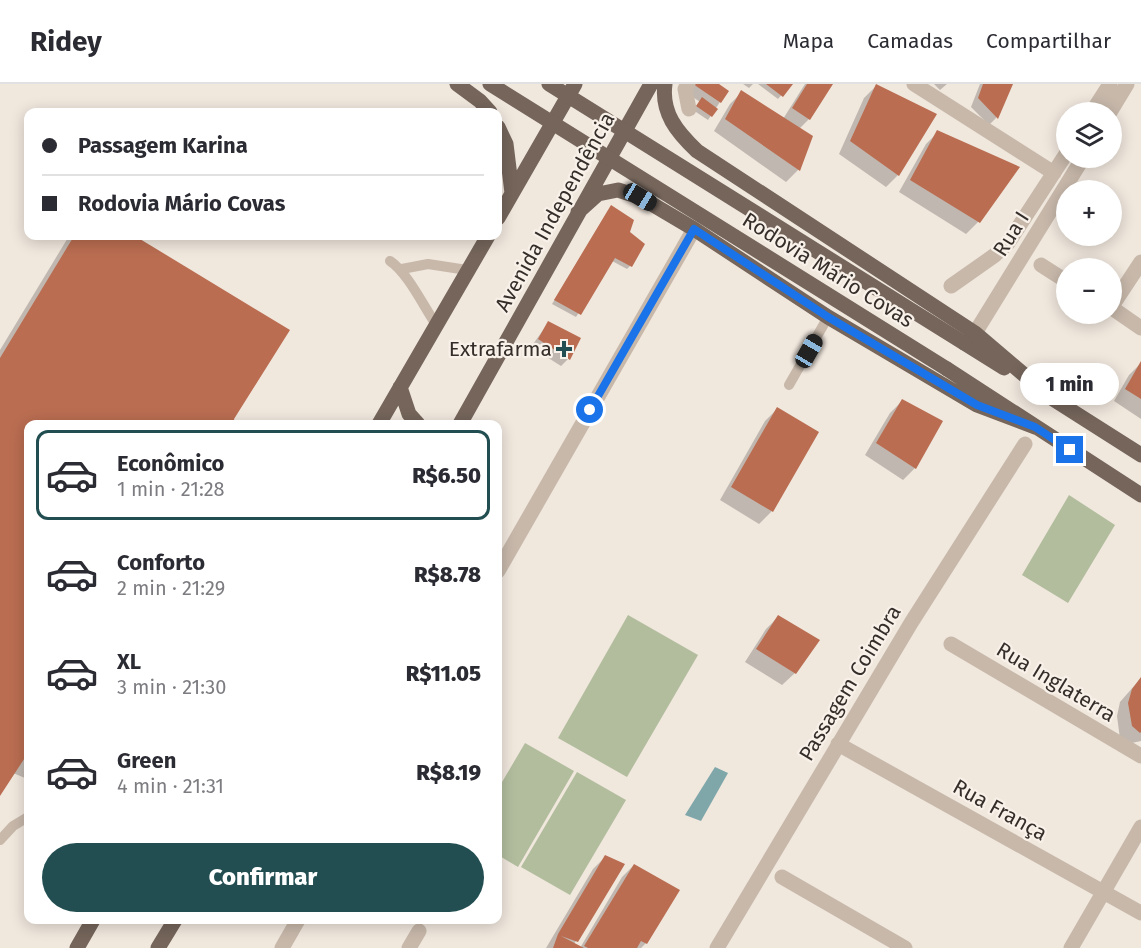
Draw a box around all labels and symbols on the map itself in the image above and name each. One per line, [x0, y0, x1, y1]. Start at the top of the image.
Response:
street label: Avenida Independência [489, 108, 621, 316]
car [620, 180, 660, 214]
street label: Rodovia Mário Covas [738, 207, 918, 333]
street label: Rua I [987, 207, 1035, 261]
car [792, 331, 826, 371]
place label: Extrafarma [449, 336, 552, 362]
marker: Extrafarma [557, 342, 571, 356]
callout: 1 min [1020, 363, 1120, 405]
route start [576, 396, 603, 423]
route end [1056, 436, 1083, 463]
street label: Passagem Coimbra [793, 600, 907, 766]
street label: Rua Inglaterra [992, 636, 1120, 728]
street label: Rua França [948, 773, 1052, 847]

